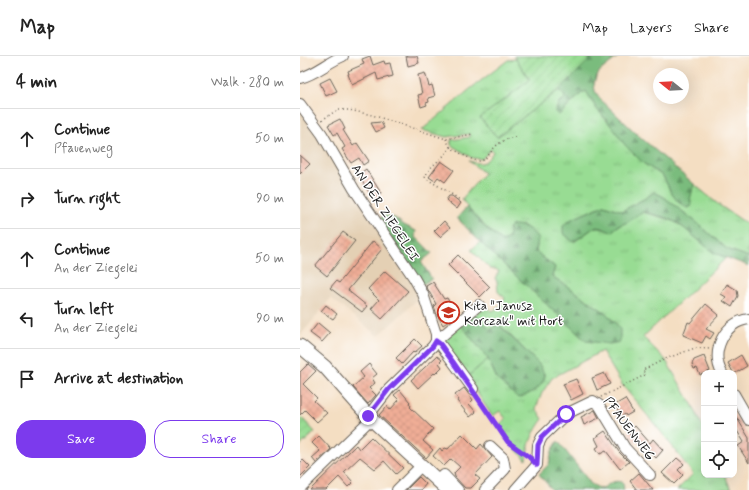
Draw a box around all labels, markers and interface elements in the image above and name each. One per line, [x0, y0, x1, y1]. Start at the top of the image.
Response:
text: Map [20, 15, 55, 40]
text: Map [582, 19, 608, 37]
text: Layers [630, 19, 672, 37]
text: Share [694, 19, 729, 37]
north arrow [653, 68, 689, 104]
text: 4 min [16, 71, 57, 93]
text: Walk · 280 m [211, 74, 284, 91]
text: Continue [54, 120, 110, 140]
icon: ahead [16, 128, 38, 150]
text: 50 m [255, 130, 284, 147]
text: Pfauenweg [54, 140, 113, 157]
street label: AN DER ZIEGELEI [347, 161, 422, 265]
icon: right [16, 188, 38, 210]
text: Turn right [54, 189, 121, 209]
text: 90 m [256, 190, 284, 207]
text: Continue [54, 240, 110, 260]
icon: ahead [16, 248, 38, 270]
text: 50 m [255, 250, 284, 267]
text: An der Ziegelei [54, 260, 138, 277]
place label: Kita "Janusz Korczak" mit Hort [464, 298, 563, 330]
school or university icon: Kita "Janusz Korczak" mit Hort [435, 299, 461, 325]
text: Turn left [54, 300, 114, 320]
icon: left [16, 308, 38, 330]
text: 90 m [256, 310, 284, 327]
text: An der Ziegelei [54, 320, 138, 337]
icon: arrive [16, 368, 38, 390]
text: Arrive at destination [54, 369, 183, 389]
map controls [701, 370, 737, 478]
button: + [701, 370, 737, 406]
street label: PFAUENWEG [599, 394, 658, 464]
route start [557, 405, 575, 423]
button: − [701, 406, 737, 442]
route end [359, 407, 377, 425]
button: Save [16, 420, 146, 458]
button: Share [154, 420, 284, 458]
button: locate [701, 442, 737, 478]

